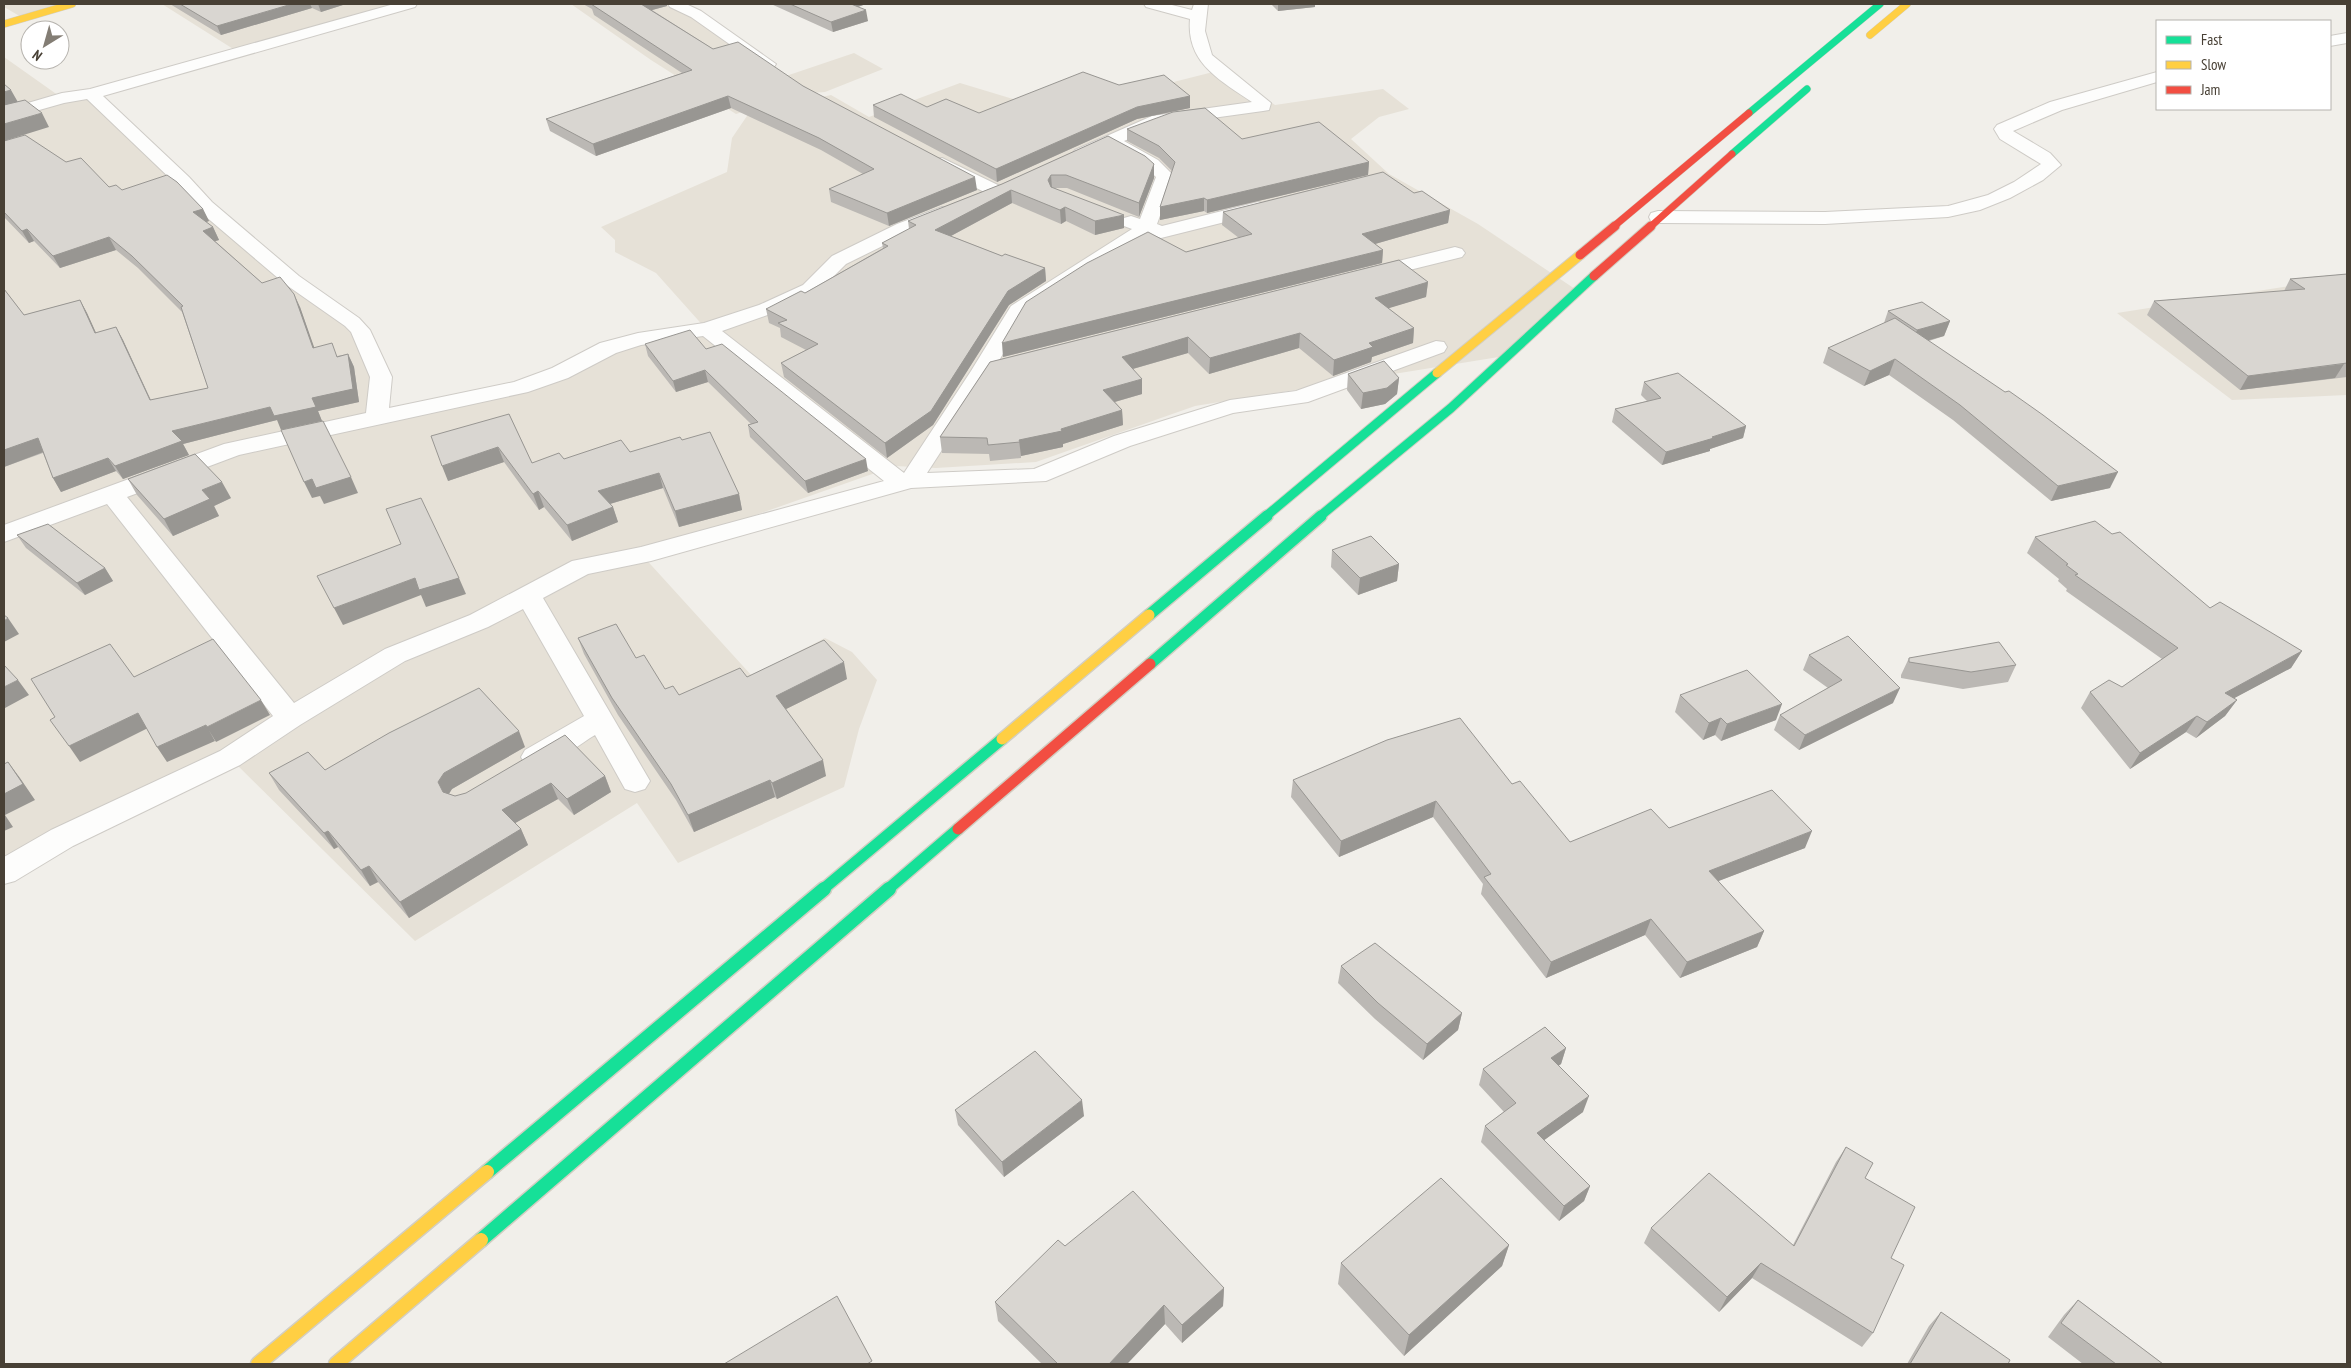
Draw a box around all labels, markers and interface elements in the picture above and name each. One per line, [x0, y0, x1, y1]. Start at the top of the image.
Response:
north arrow [20, 20, 70, 70]
legend [2156, 20, 2331, 110]
text: Fast [2201, 30, 2222, 49]
text: N [29, 46, 46, 65]
text: Slow [2201, 55, 2226, 74]
text: Jam [2200, 80, 2220, 99]

